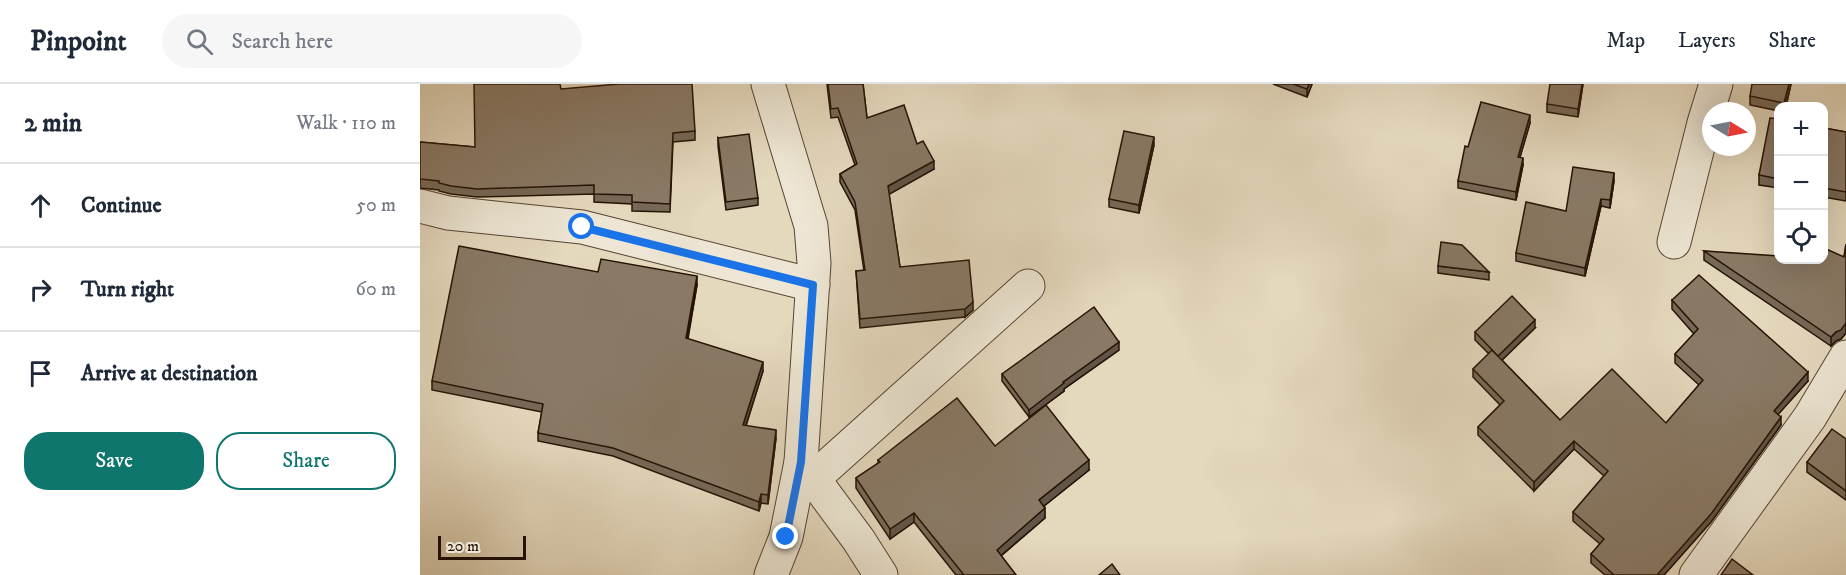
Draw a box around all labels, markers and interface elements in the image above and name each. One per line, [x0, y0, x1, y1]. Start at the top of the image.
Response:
search box [162, 14, 582, 68]
text: Pinpoint [30, 24, 126, 59]
icon: search [183, 25, 216, 58]
text: Search here [231, 28, 333, 55]
text: Map [1606, 28, 1645, 54]
text: Layers [1678, 28, 1736, 54]
text: Share [1769, 28, 1816, 54]
north arrow [1702, 102, 1756, 156]
map controls [1774, 102, 1828, 264]
button: + [1774, 102, 1828, 156]
text: 2 min [24, 107, 82, 140]
text: Walk · 110 m [296, 111, 396, 136]
button: − [1774, 156, 1828, 210]
icon: ahead [24, 189, 57, 222]
text: Continue [81, 192, 162, 219]
text: 50 m [356, 193, 396, 218]
button: locate [1774, 210, 1828, 264]
route start [568, 213, 594, 239]
icon: right [24, 273, 57, 306]
text: Turn right [81, 276, 174, 303]
text: 60 m [356, 277, 396, 302]
icon: arrive [24, 357, 57, 390]
text: Arrive at destination [81, 360, 258, 387]
button: Save [24, 432, 204, 490]
button: Share [216, 432, 396, 490]
route end [772, 523, 798, 549]
scale bar [438, 533, 526, 560]
text: 20 m [447, 536, 479, 556]

